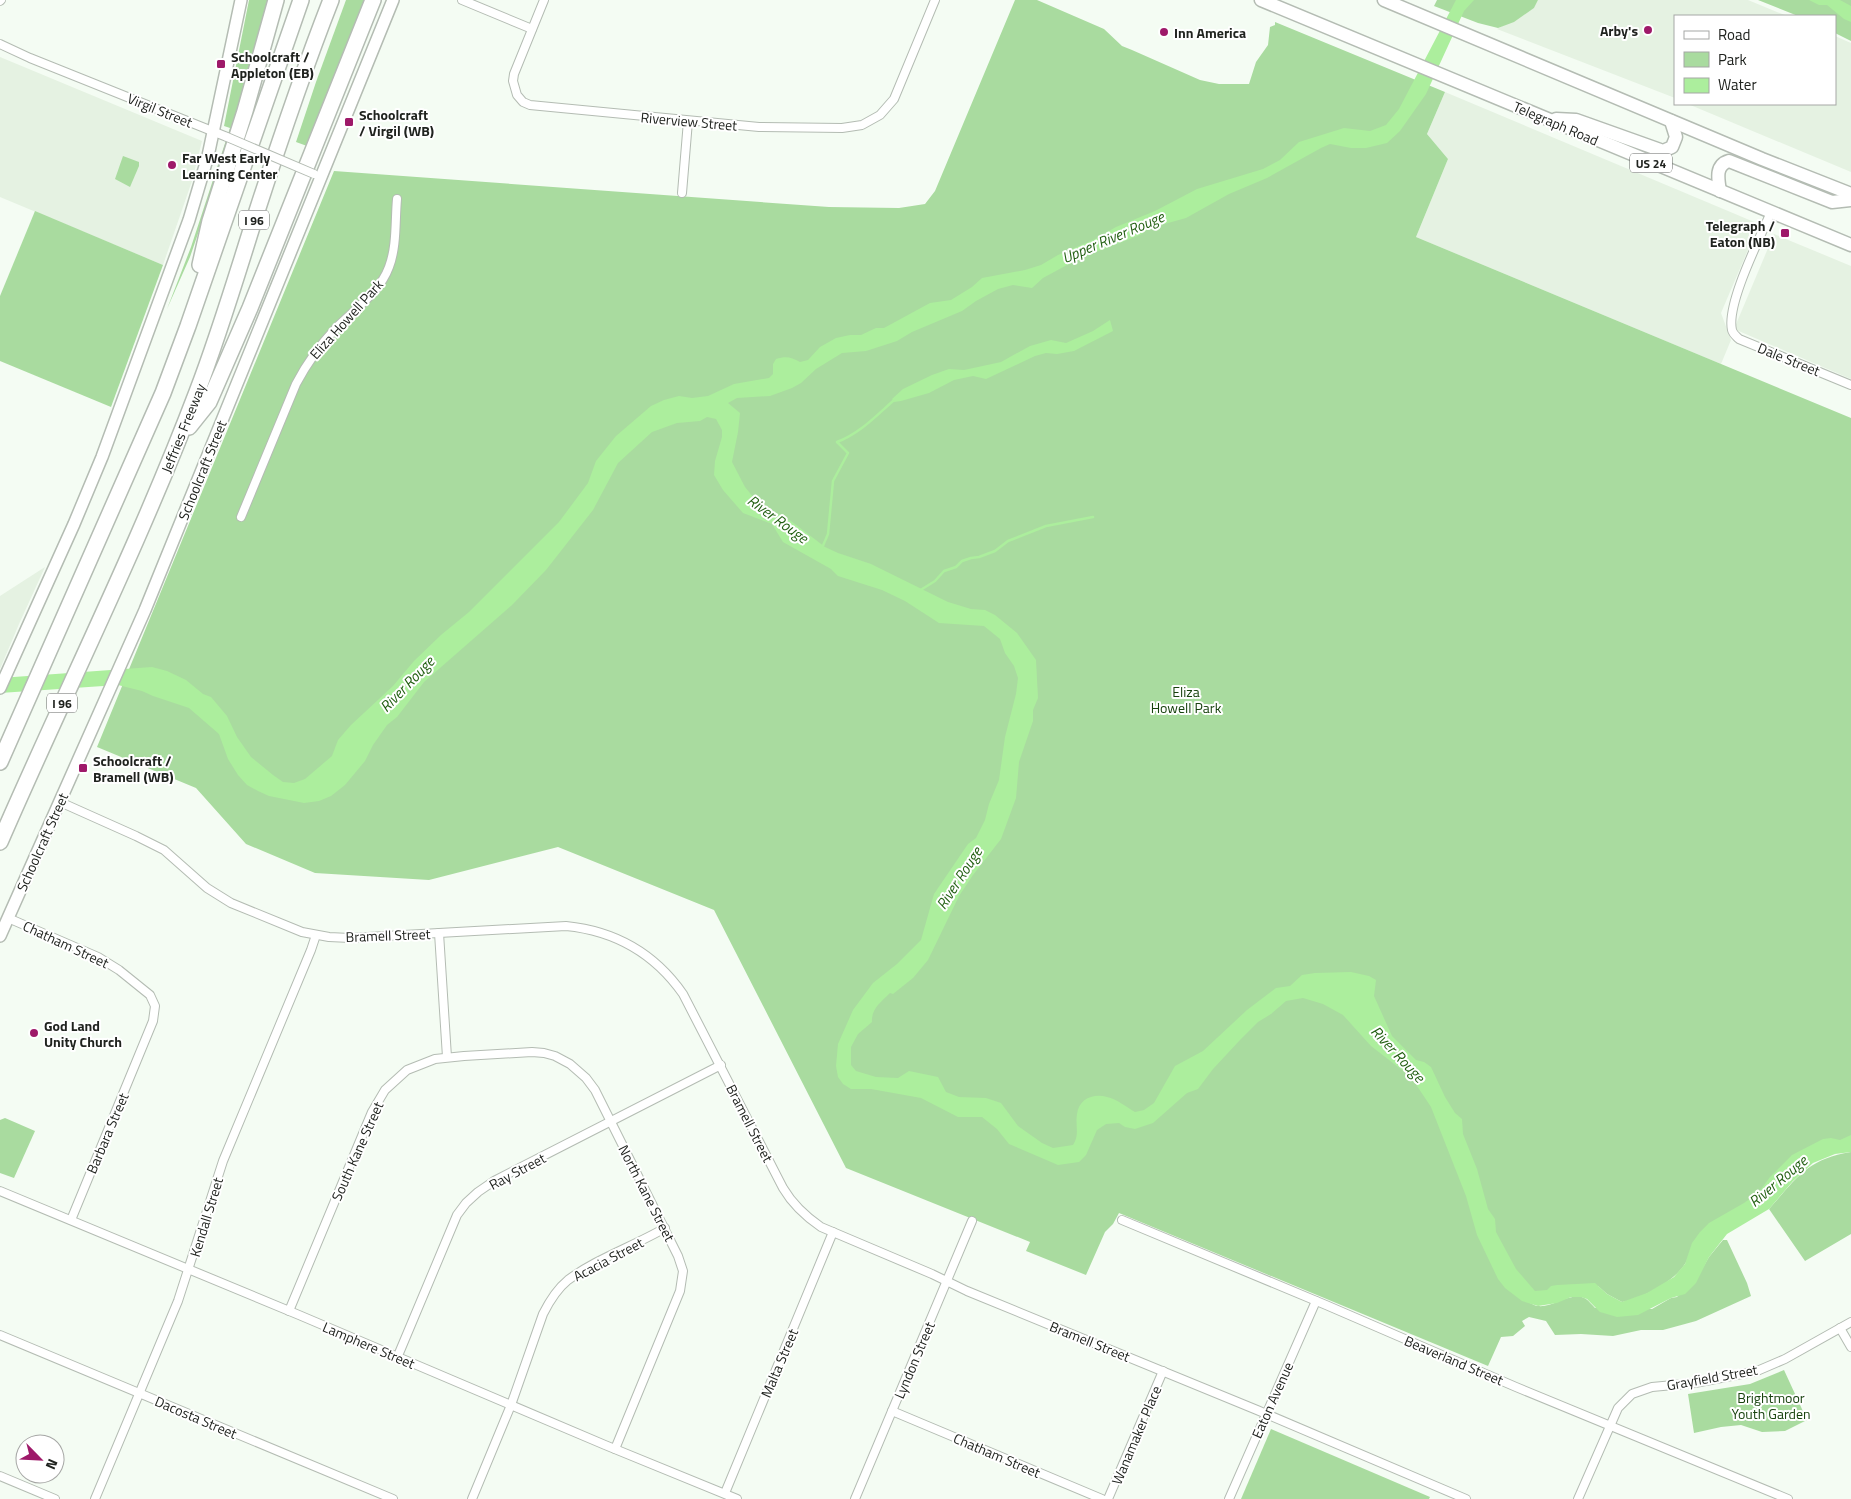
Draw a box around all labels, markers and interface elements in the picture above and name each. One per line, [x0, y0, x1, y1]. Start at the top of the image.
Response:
legend [1674, 15, 1836, 105]
place label: Arby's [1600, 20, 1638, 41]
place label: Inn America [1174, 22, 1246, 43]
text: Road [1718, 23, 1750, 46]
marker: Arby's [1642, 24, 1654, 36]
marker: Inn America [1158, 26, 1170, 38]
place label: Schoolcraft / Appleton (EB) [231, 46, 314, 83]
text: Park [1718, 48, 1747, 71]
marker: Schoolcraft / Appleton (EB) [215, 58, 227, 70]
text: Water [1718, 73, 1757, 96]
street label: Virgil Street [124, 87, 196, 133]
street label: Telegraph Road [1510, 96, 1602, 150]
place label: Schoolcraft / Virgil (WB) [359, 104, 434, 141]
street label: Riverview Street [640, 106, 738, 136]
marker: Schoolcraft / Virgil (WB) [343, 116, 355, 128]
place label: Far West Early Learning Center [182, 147, 278, 184]
road number: US 24 [1630, 154, 1672, 172]
marker: Far West Early Learning Center [166, 159, 178, 171]
water label: Upper River Rouge [1058, 205, 1169, 269]
road number: I 96 [239, 210, 269, 230]
place label: Telegraph / Eaton (NB) [1706, 215, 1775, 252]
marker: Telegraph / Eaton (NB) [1779, 227, 1791, 239]
street label: Eliza Howell Park [304, 274, 388, 364]
street label: Dale Street [1755, 337, 1823, 381]
street label: Jeffries Freeway [155, 380, 211, 476]
street label: Schoolcraft Street [172, 417, 232, 523]
water label: River Rouge [743, 489, 814, 550]
water label: River Rouge [374, 650, 440, 717]
park label: Eliza Howell Park [1151, 681, 1222, 718]
road number: I 96 [47, 694, 77, 712]
place label: Schoolcraft / Bramell (WB) [93, 750, 174, 787]
marker: Schoolcraft / Bramell (WB) [77, 762, 89, 774]
street label: Schoolcraft Street [11, 789, 73, 895]
water label: River Rouge [930, 841, 988, 914]
street label: Chatham Street [20, 915, 112, 973]
street label: Bramell Street [345, 923, 431, 947]
place label: God Land Unity Church [44, 1015, 122, 1052]
water label: River Rouge [1366, 1020, 1431, 1088]
marker: God Land Unity Church [28, 1027, 40, 1039]
street label: Bramell Street [721, 1080, 779, 1166]
street label: Barbara Street [81, 1089, 133, 1177]
street label: South Kane Street [326, 1098, 388, 1204]
street label: North Kane Street [614, 1141, 680, 1245]
street label: Ray Street [485, 1147, 549, 1195]
water label: River Rouge [1744, 1149, 1813, 1212]
street label: Kendall Street [184, 1174, 228, 1259]
street label: Acacia Street [569, 1232, 647, 1286]
street label: Bramell Street [1047, 1315, 1133, 1367]
street label: Lamphere Street [320, 1316, 418, 1374]
street label: Lyndon Street [888, 1318, 940, 1402]
street label: Malta Street [755, 1325, 803, 1401]
street label: Beaverland Street [1401, 1330, 1507, 1390]
street label: Eaton Avenue [1246, 1359, 1298, 1441]
street label: Grayfield Street [1665, 1359, 1759, 1395]
street label: Wanamaker Place [1106, 1382, 1166, 1488]
park label: Brightmoor Youth Garden [1731, 1387, 1811, 1424]
street label: Dacosta Street [152, 1390, 240, 1444]
street label: Chatham Street [950, 1427, 1044, 1483]
north arrow [15, 1434, 65, 1484]
text: N [41, 1456, 64, 1473]

